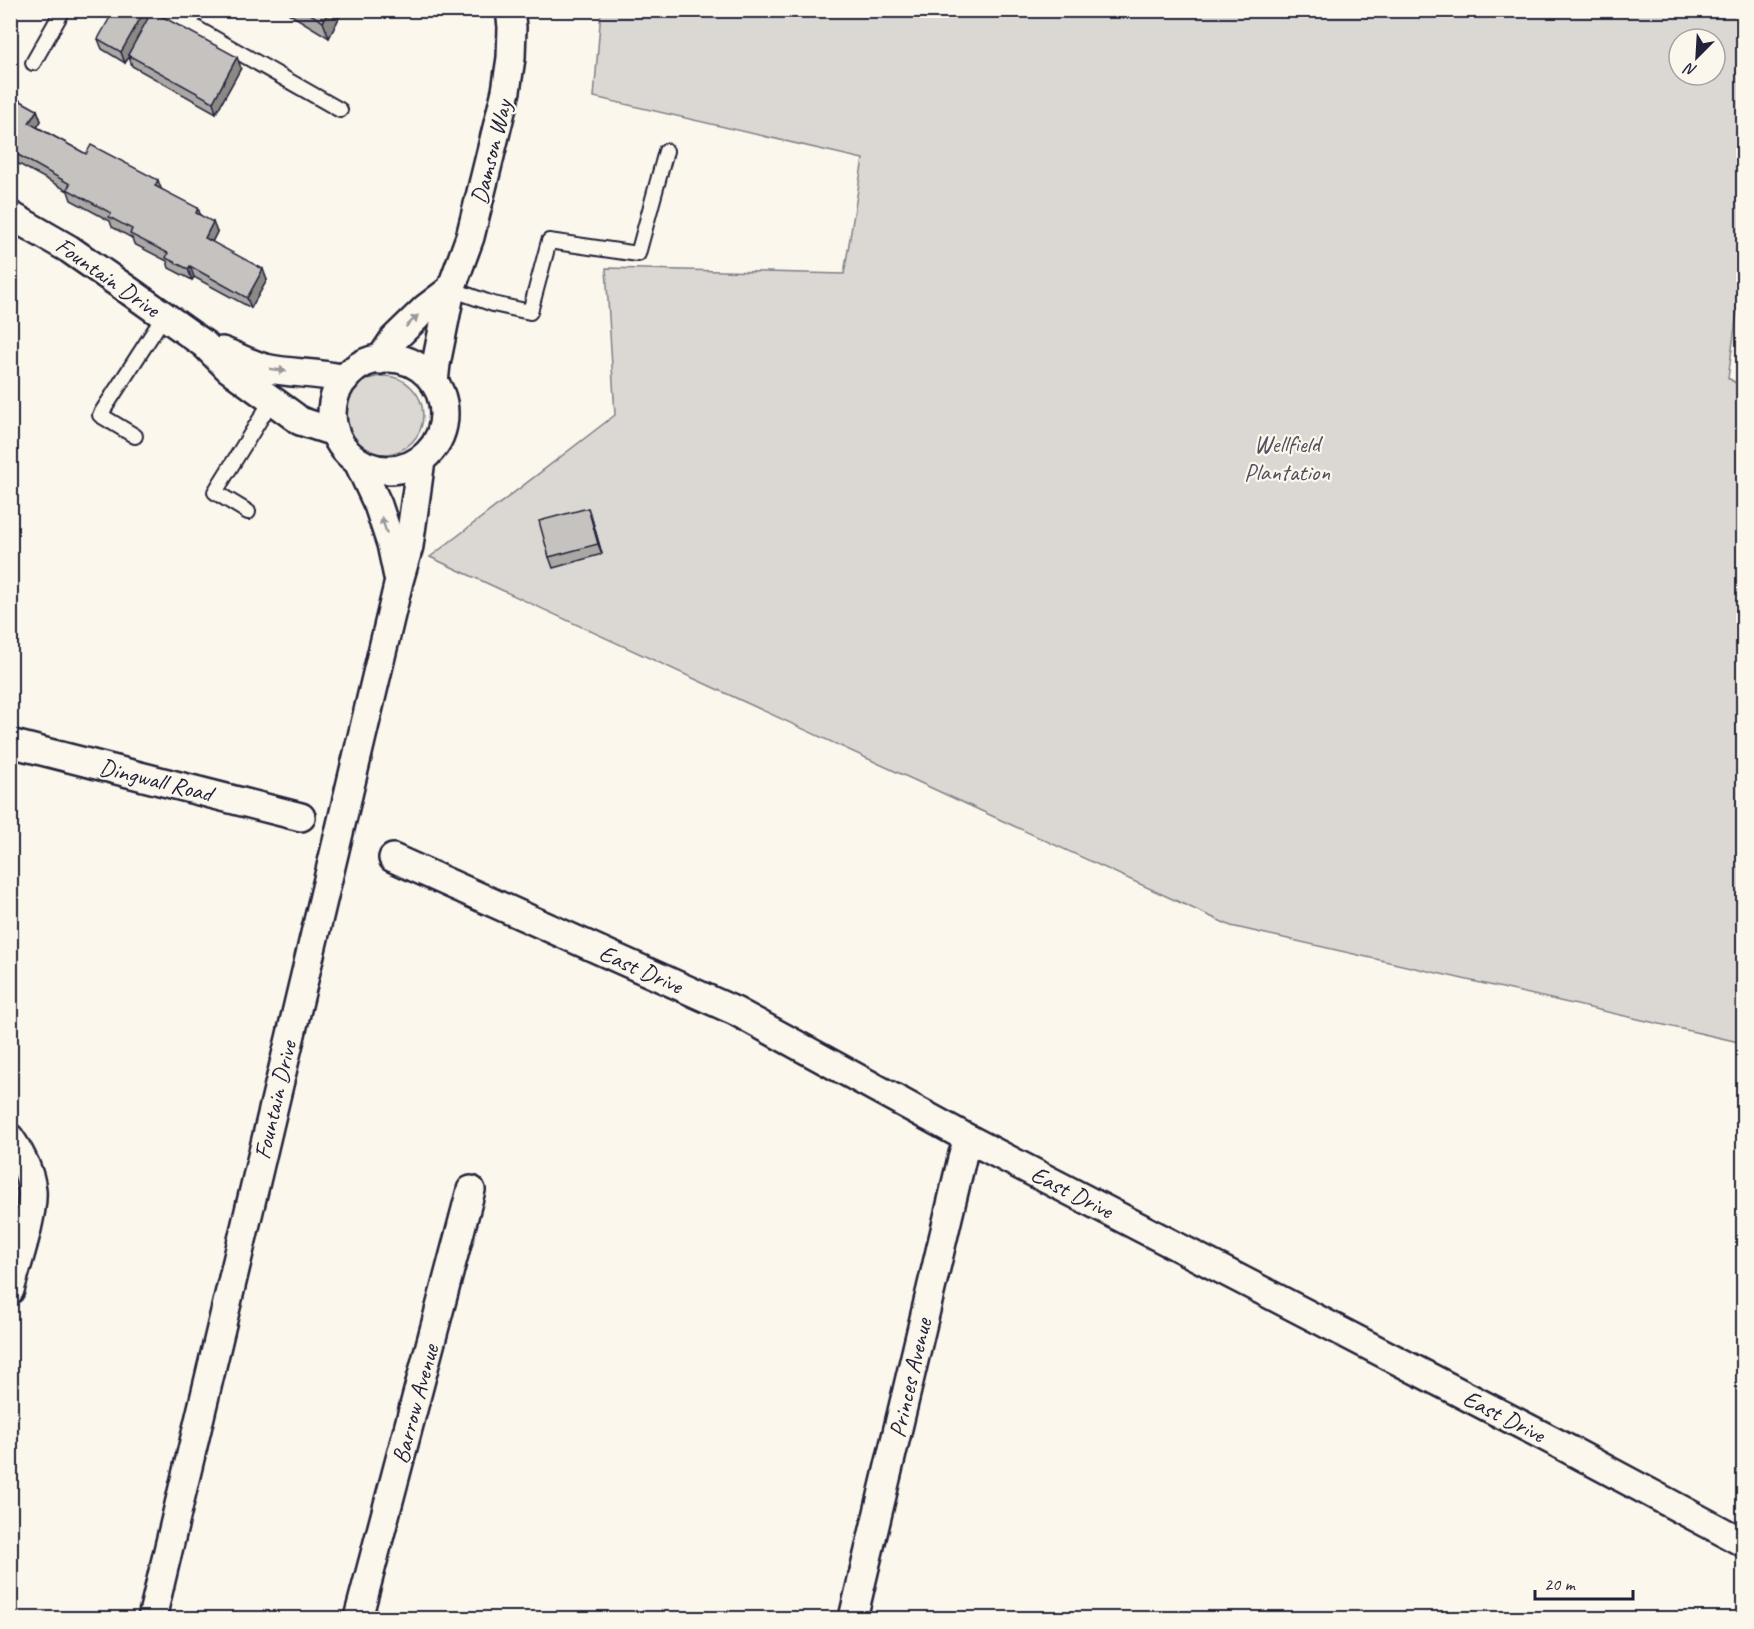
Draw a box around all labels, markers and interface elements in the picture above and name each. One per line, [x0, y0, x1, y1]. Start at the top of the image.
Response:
north arrow [1667, 27, 1727, 87]
text: N [1680, 57, 1700, 81]
street label: Damson Way [464, 95, 519, 207]
street label: Fountain Drive [50, 230, 168, 325]
one-way arrow [405, 315, 419, 329]
one-way arrow [269, 366, 288, 375]
park label: Wellfield Plantation [1244, 429, 1330, 487]
one-way arrow [379, 516, 389, 534]
street label: Dingwall Road [97, 752, 219, 809]
street label: East Drive [595, 937, 689, 1001]
street label: Fountain Drive [247, 1036, 304, 1162]
street label: East Drive [1026, 1159, 1120, 1226]
street label: Princes Avenue [882, 1313, 939, 1440]
street label: Barrow Avenue [385, 1339, 446, 1467]
street label: East Drive [1458, 1383, 1552, 1450]
scale bar [1535, 1563, 1632, 1601]
text: 20 m [1544, 1573, 1577, 1595]

